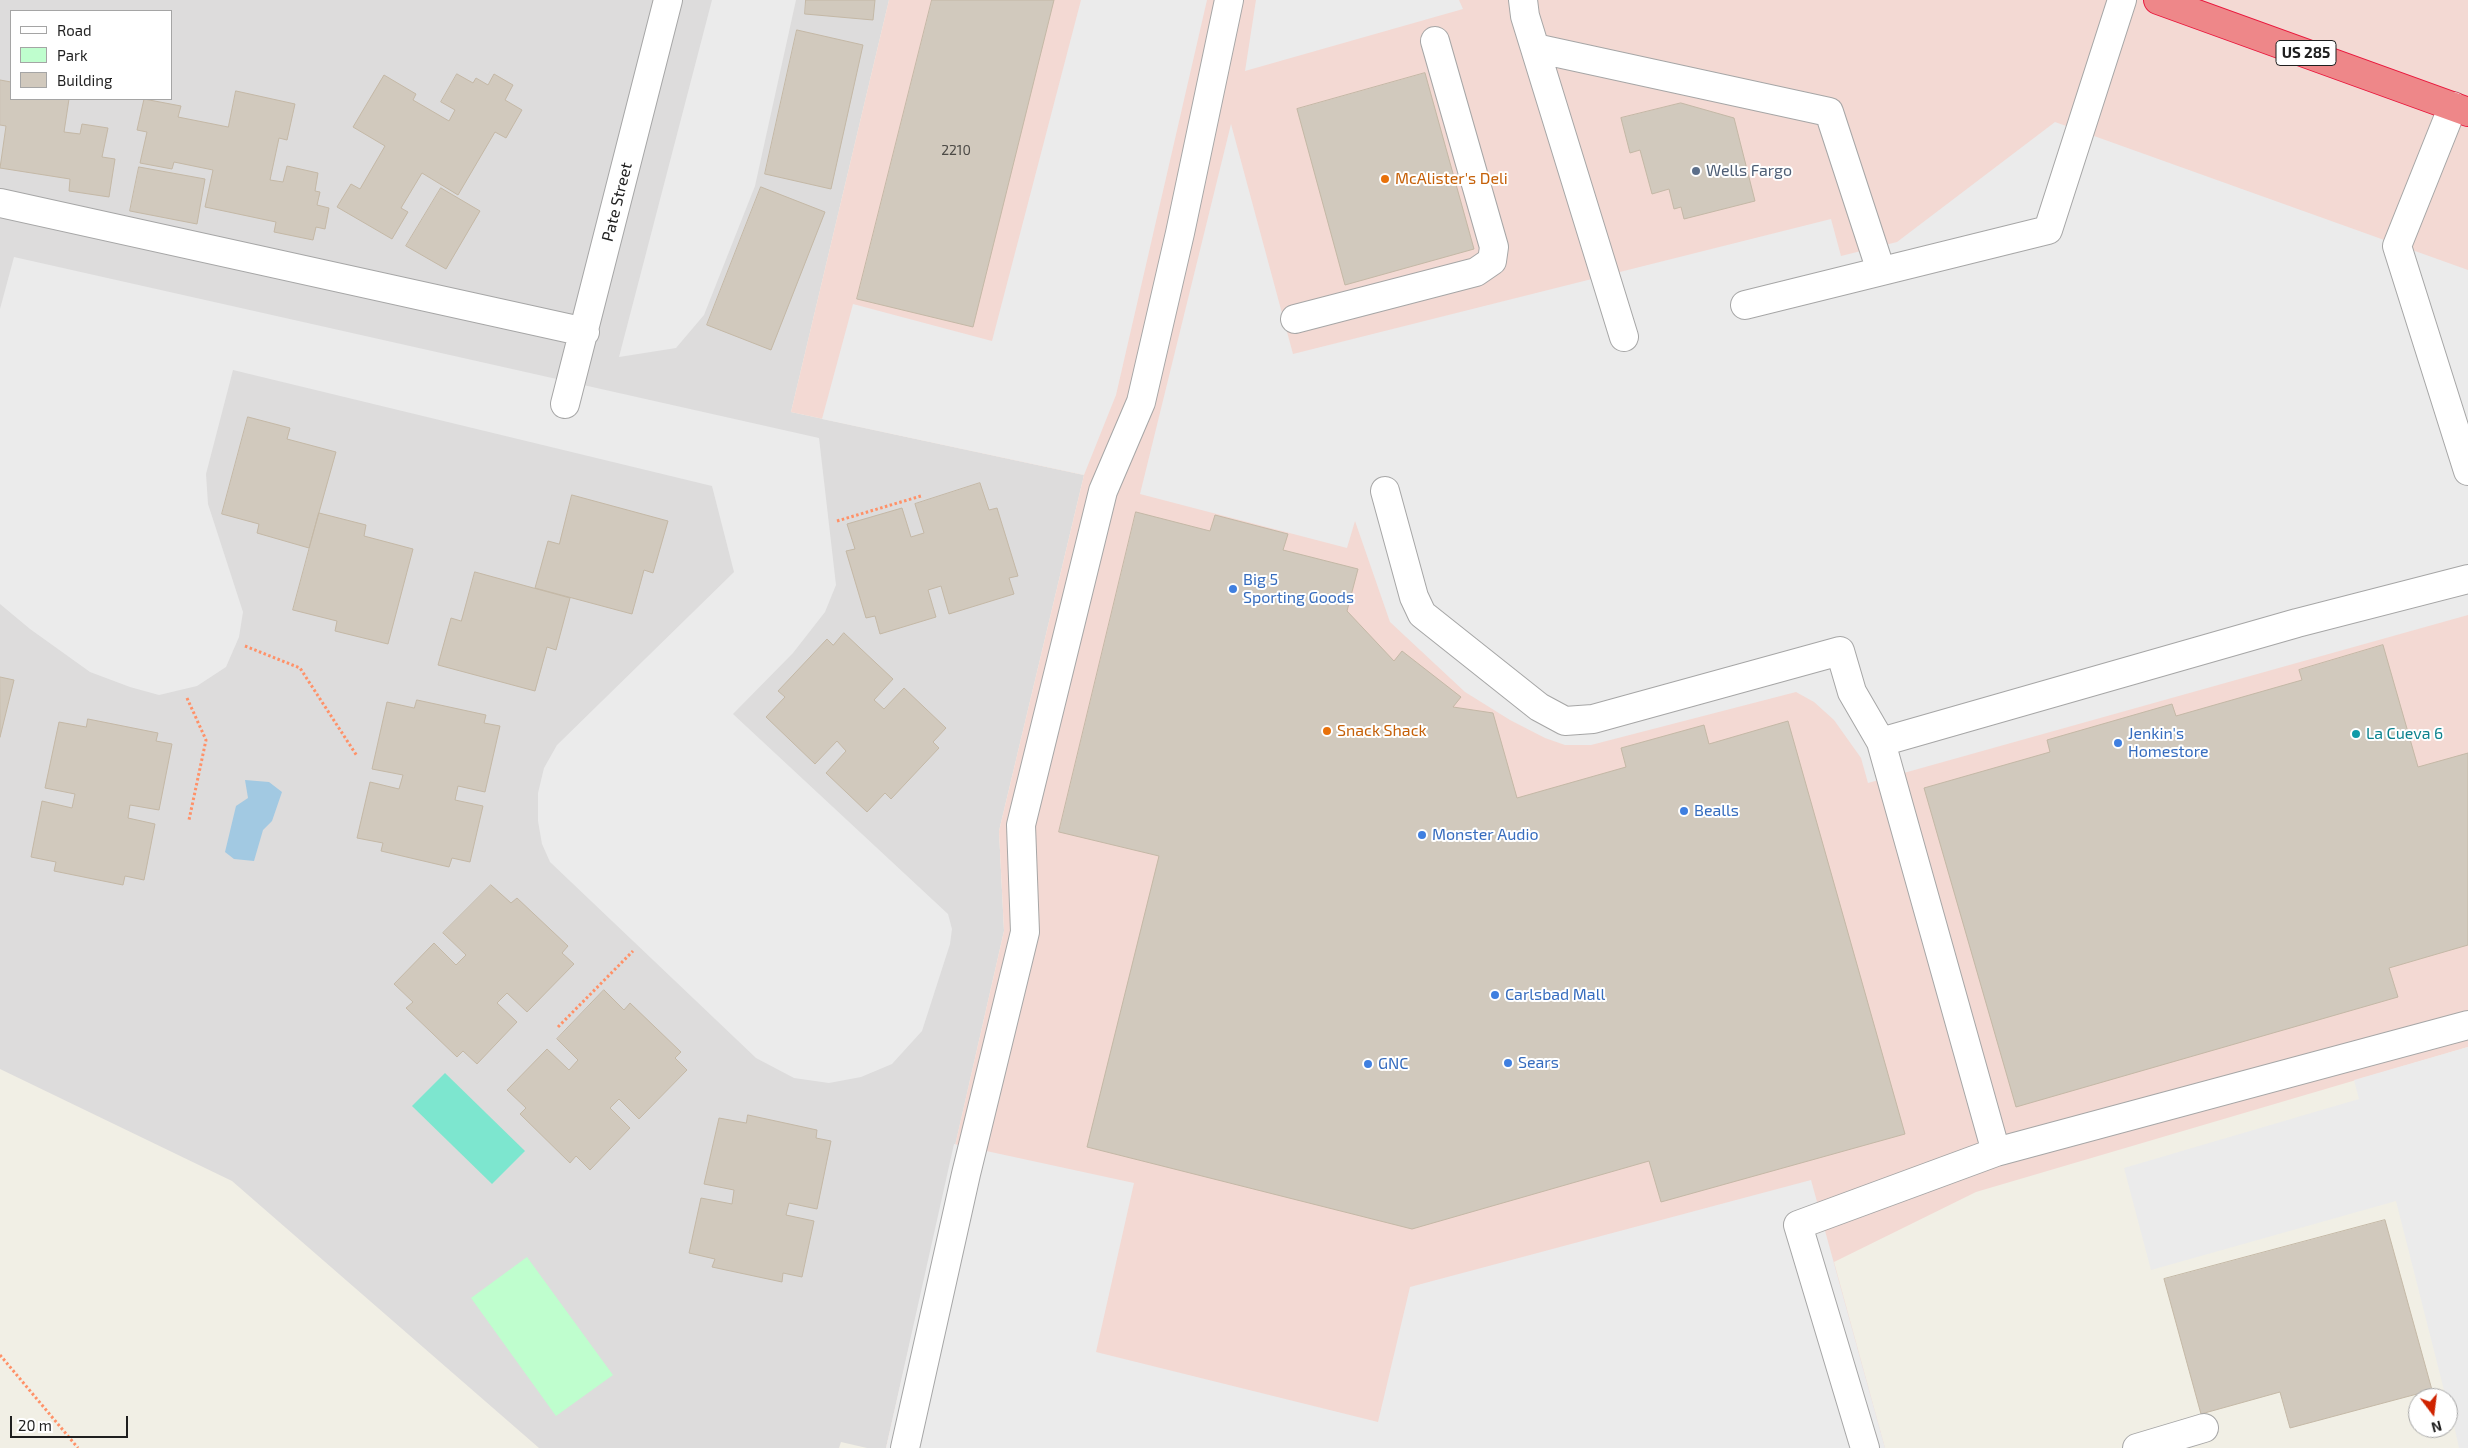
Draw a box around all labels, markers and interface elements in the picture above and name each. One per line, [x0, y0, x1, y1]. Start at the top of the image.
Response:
legend [10, 10, 172, 100]
text: Road [57, 21, 92, 39]
road number: US 285 [2276, 40, 2336, 66]
text: Park [57, 46, 88, 64]
text: Building [57, 71, 112, 89]
house number: 2210 [941, 142, 971, 158]
street label: Pate Street [598, 160, 636, 244]
place label: Wells Fargo [1706, 161, 1792, 181]
marker: Wells Fargo [1690, 165, 1702, 177]
place label: McAlister's Deli [1395, 169, 1508, 189]
marker: McAlister's Deli [1379, 173, 1391, 185]
place label: Big 5 Sporting Goods [1243, 570, 1354, 608]
marker: Big 5 Sporting Goods [1227, 583, 1239, 595]
place label: Snack Shack [1337, 721, 1427, 741]
place label: Jenkin's Homestore [2128, 724, 2208, 762]
place label: La Cueva 6 [2366, 724, 2443, 744]
marker: Snack Shack [1321, 725, 1333, 737]
marker: La Cueva 6 [2350, 728, 2362, 740]
marker: Jenkin's Homestore [2112, 737, 2124, 749]
place label: Bealls [1694, 801, 1739, 821]
marker: Bealls [1678, 805, 1690, 817]
place label: Monster Audio [1432, 825, 1539, 845]
marker: Monster Audio [1416, 829, 1428, 841]
place label: Carlsbad Mall [1505, 985, 1605, 1005]
marker: Carlsbad Mall [1489, 989, 1501, 1001]
place label: Sears [1518, 1053, 1559, 1073]
place label: GNC [1378, 1054, 1408, 1074]
marker: Sears [1502, 1057, 1514, 1069]
marker: GNC [1362, 1058, 1374, 1070]
north arrow [2408, 1388, 2458, 1438]
scale bar [12, 1406, 130, 1438]
text: 20 m [18, 1416, 52, 1434]
text: N [2430, 1417, 2444, 1437]

